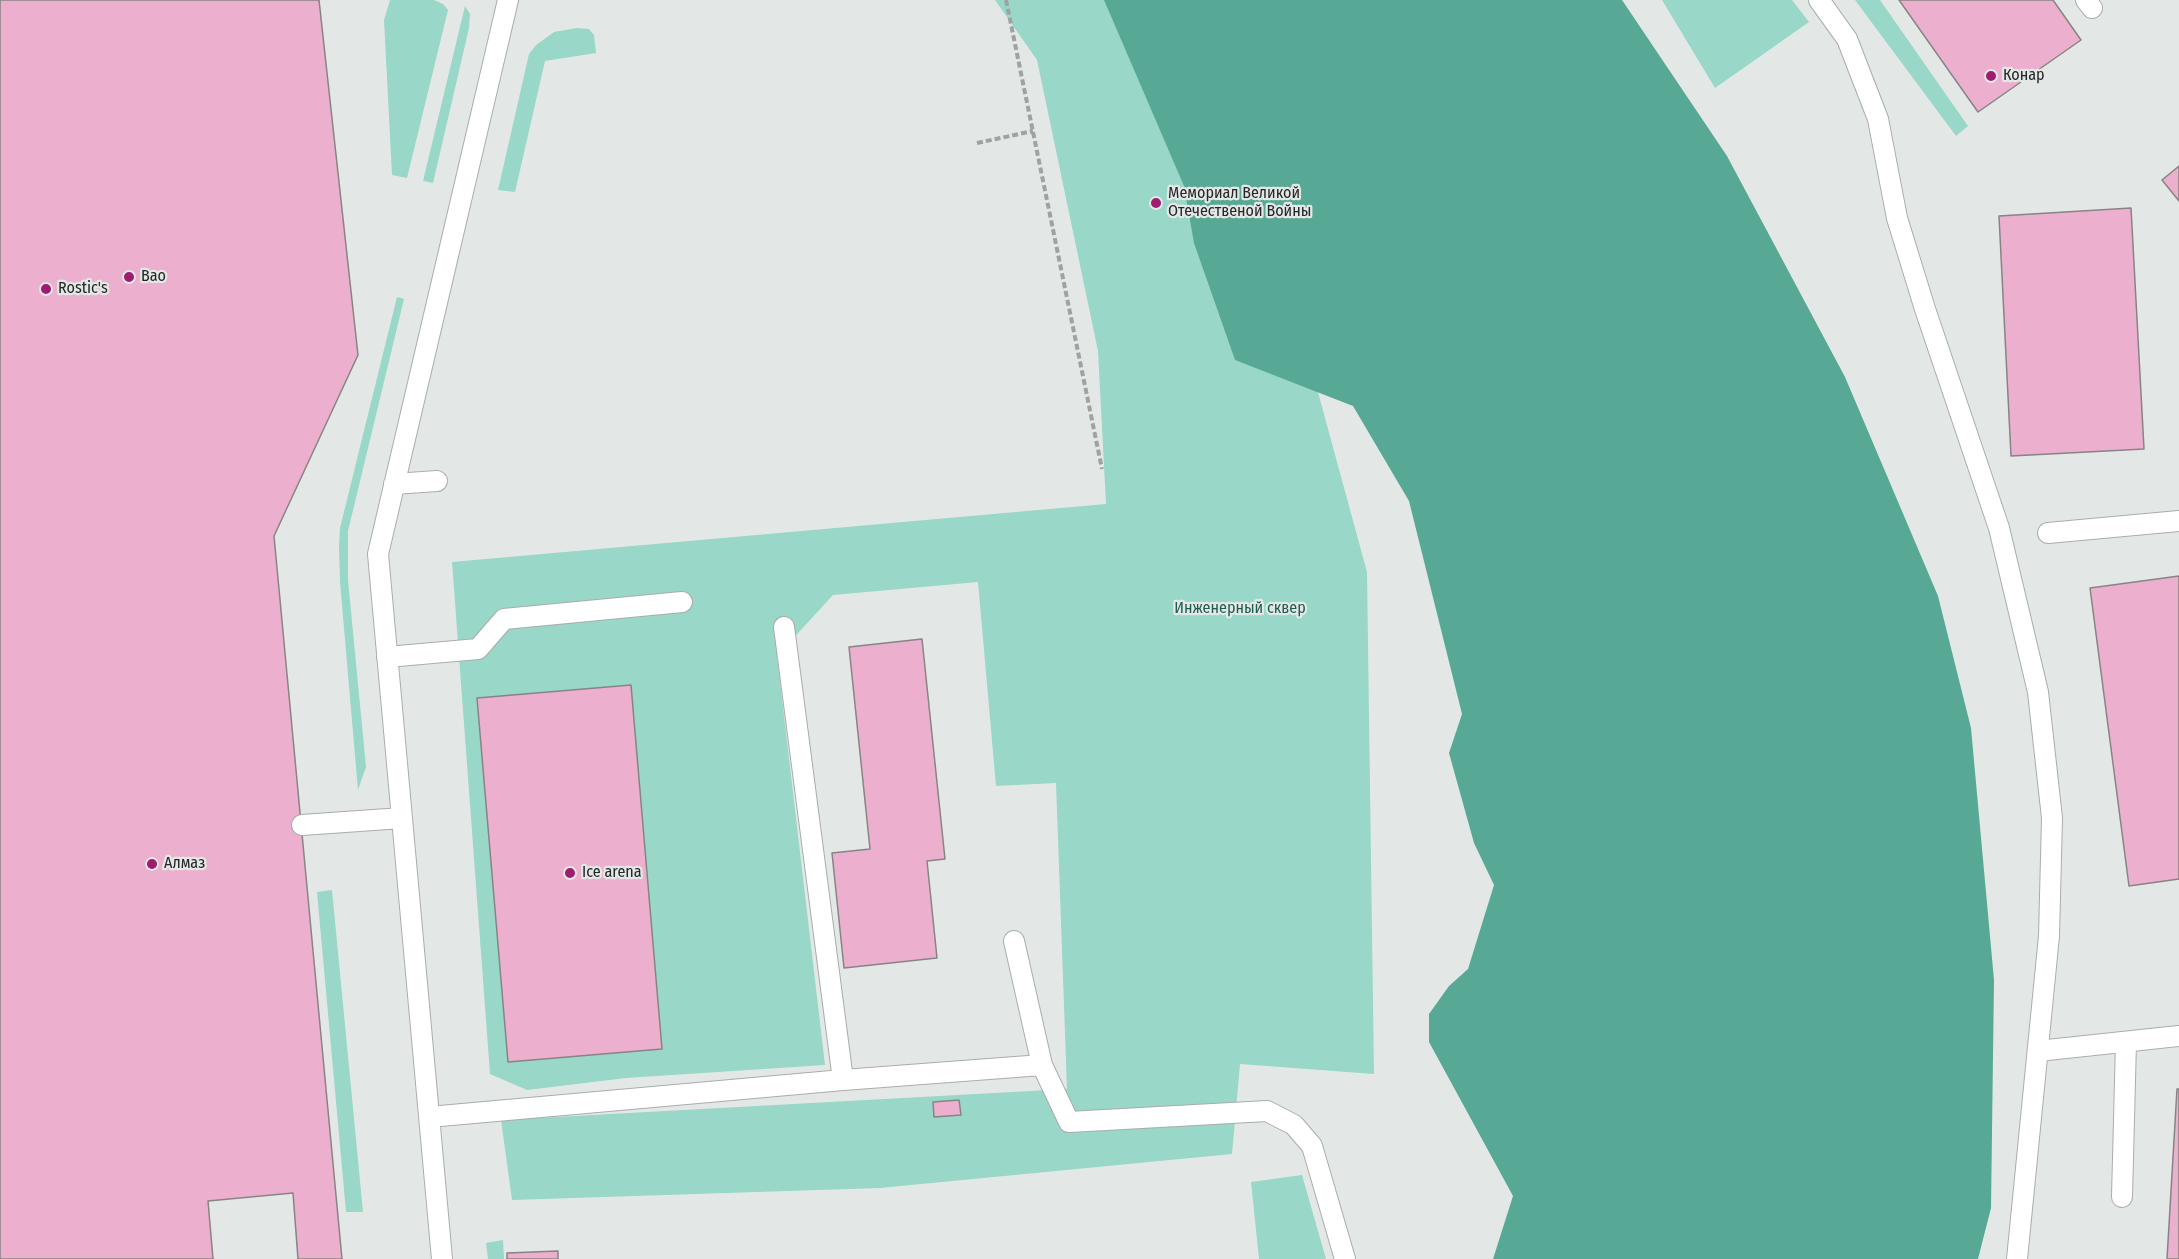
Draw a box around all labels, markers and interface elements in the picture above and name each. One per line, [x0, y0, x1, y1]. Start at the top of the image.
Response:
place label: Конар [2003, 66, 2045, 86]
marker: Конар [1984, 69, 1998, 83]
place label: Мемориал Великой Отечественой Войны [1168, 184, 1311, 222]
marker: Мемориал Великой Отечественой Войны [1149, 196, 1163, 210]
place label: Bao [141, 267, 166, 287]
marker: Bao [122, 270, 136, 284]
place label: Rostic's [58, 279, 108, 299]
marker: Rostic's [39, 282, 53, 296]
park label: Инженерный сквер [1174, 599, 1306, 619]
place label: Алмаз [164, 854, 205, 874]
marker: Алмаз [145, 857, 159, 871]
place label: Ice arena [582, 863, 642, 883]
marker: Ice arena [563, 866, 577, 880]

